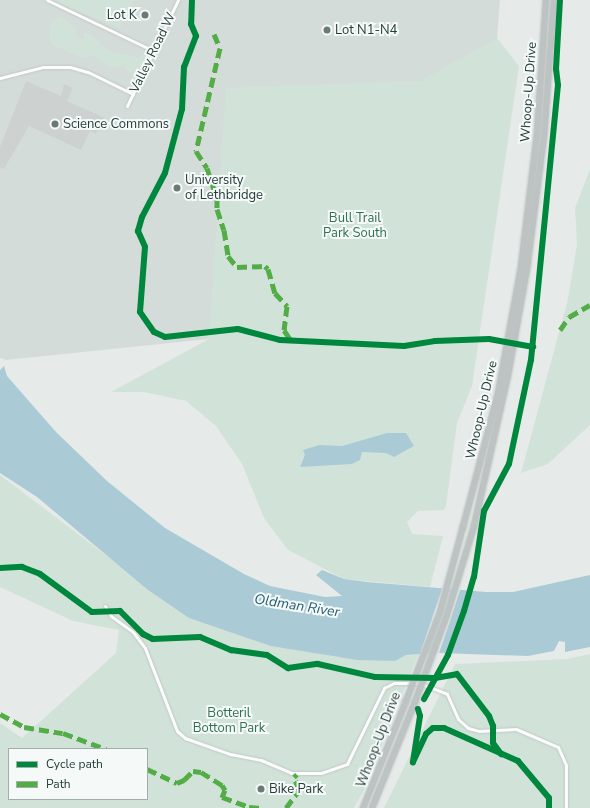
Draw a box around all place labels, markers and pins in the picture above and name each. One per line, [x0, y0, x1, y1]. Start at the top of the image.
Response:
place label: Lot K [107, 7, 137, 23]
marker: Lot K [140, 10, 150, 20]
place label: Lot N1-N4 [335, 22, 397, 38]
marker: Lot N1-N4 [322, 25, 332, 35]
place label: Science Commons [63, 116, 169, 132]
marker: Science Commons [50, 119, 60, 129]
place label: University of Lethbridge [185, 173, 263, 204]
marker: University of Lethbridge [172, 183, 182, 193]
place label: Bike Park [269, 781, 323, 797]
marker: Bike Park [256, 784, 266, 794]

